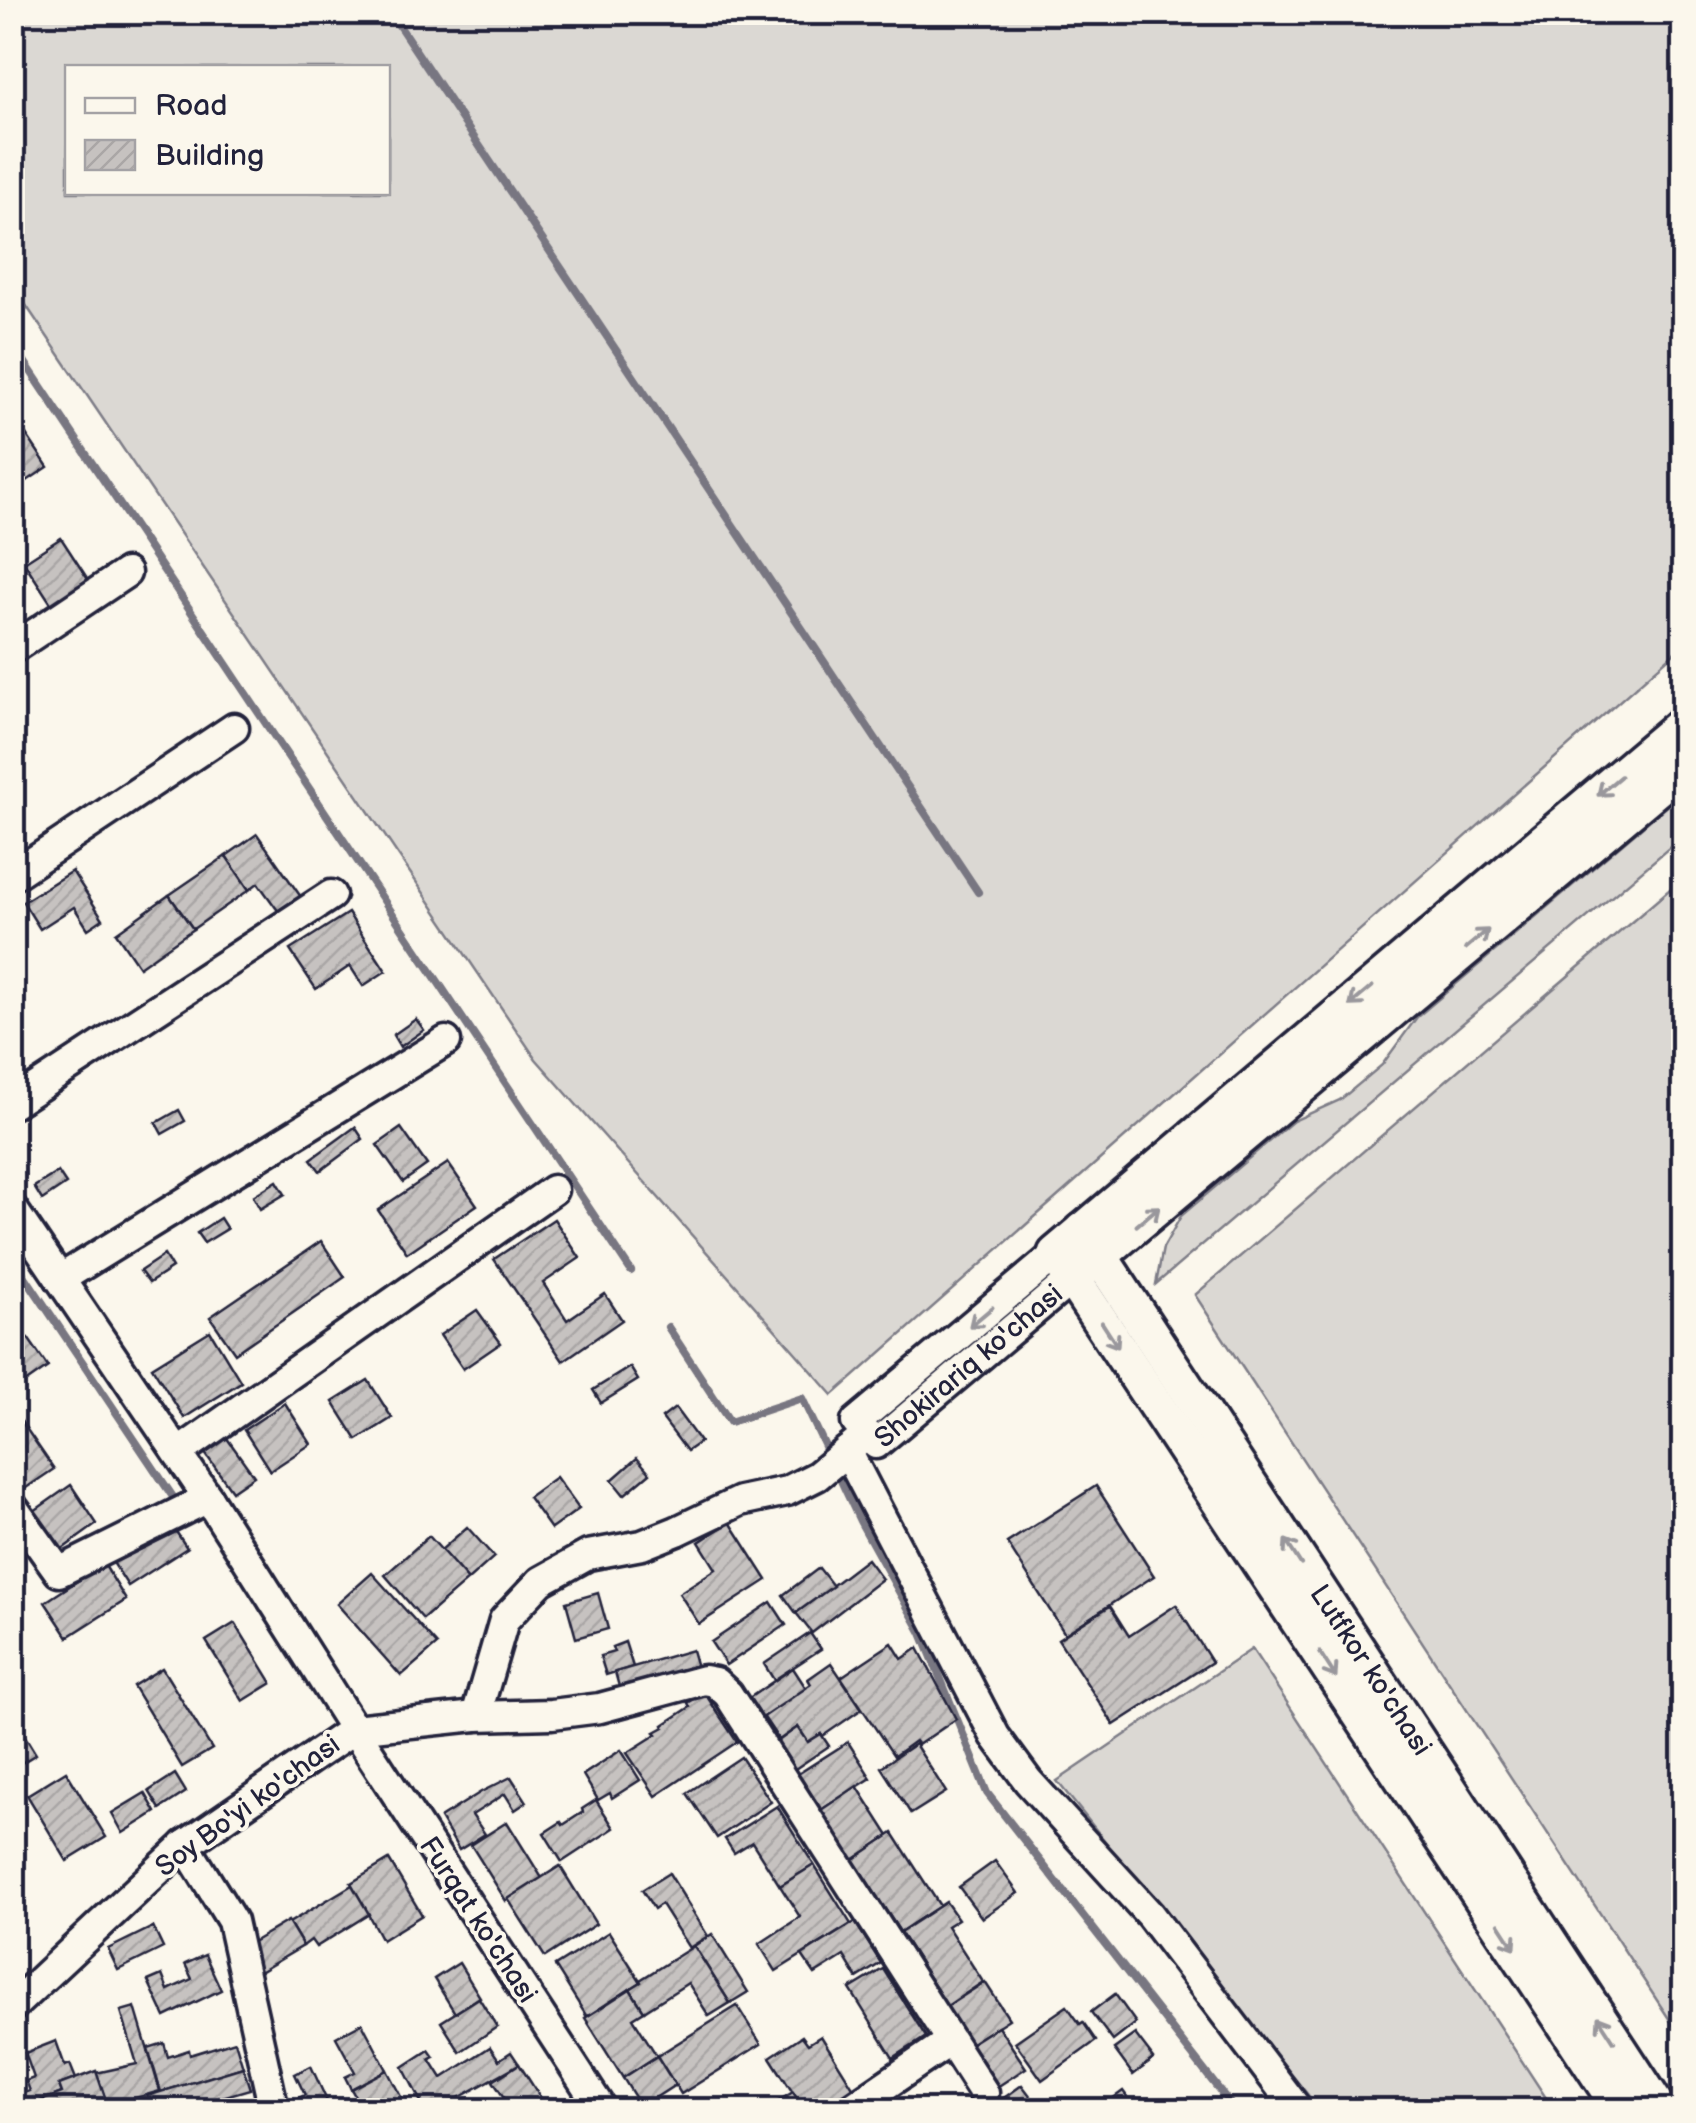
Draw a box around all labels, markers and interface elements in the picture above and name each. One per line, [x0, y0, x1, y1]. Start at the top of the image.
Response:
legend [65, 65, 390, 195]
text: Road [155, 88, 228, 124]
text: Building [155, 138, 264, 174]
one-way arrow [1597, 775, 1622, 798]
one-way arrow [1463, 928, 1489, 950]
one-way arrow [1348, 985, 1374, 1007]
one-way arrow [1134, 1205, 1160, 1227]
street label: Shokirariq ko'chasi [868, 1277, 1069, 1455]
one-way arrow [969, 1305, 994, 1328]
one-way arrow [1100, 1320, 1121, 1349]
one-way arrow [1283, 1539, 1304, 1567]
street label: Lutfkor ko'chasi [1303, 1579, 1439, 1762]
one-way arrow [1317, 1650, 1338, 1678]
street label: Soy Bo'yi ko'chasi [149, 1728, 347, 1884]
street label: Furqat ko'chasi [412, 1831, 544, 2009]
one-way arrow [1496, 1921, 1517, 1950]
one-way arrow [1595, 2015, 1616, 2044]

